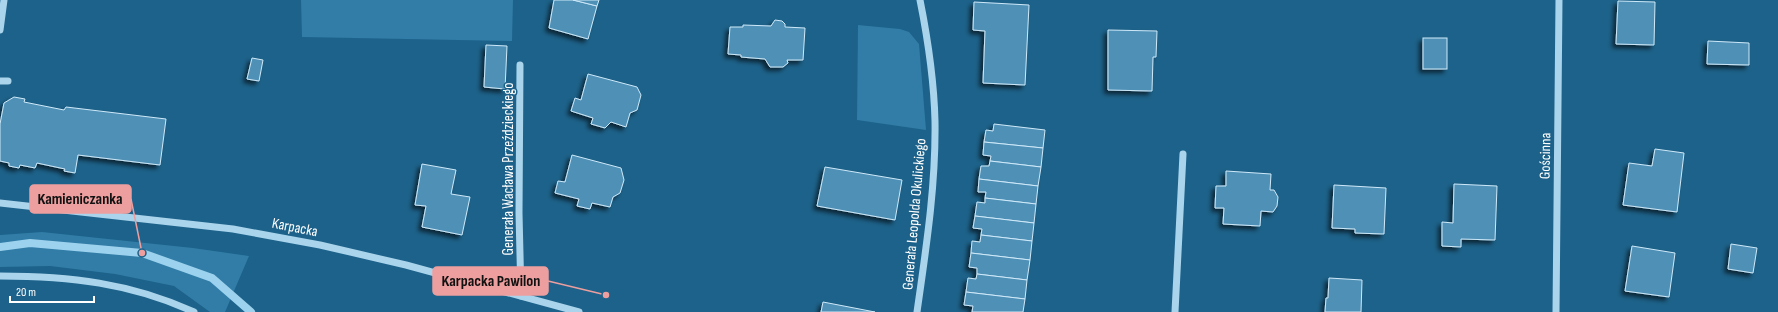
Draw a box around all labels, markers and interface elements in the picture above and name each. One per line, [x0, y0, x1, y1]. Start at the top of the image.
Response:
street label: Generała Wacława Przeździeckiego [499, 82, 518, 256]
street label: Gościnna [1536, 132, 1555, 179]
street label: Generała Leopolda Okulickiego [898, 137, 931, 291]
callout: Kamieniczanka [30, 185, 131, 213]
text: Kamieniczanka [37, 190, 123, 209]
street label: Karpacka [270, 214, 320, 241]
callout: Karpacka Pawilon [433, 267, 548, 295]
text: Karpacka Pawilon [442, 272, 540, 291]
scale bar [10, 278, 94, 304]
text: 20 m [16, 285, 36, 300]

